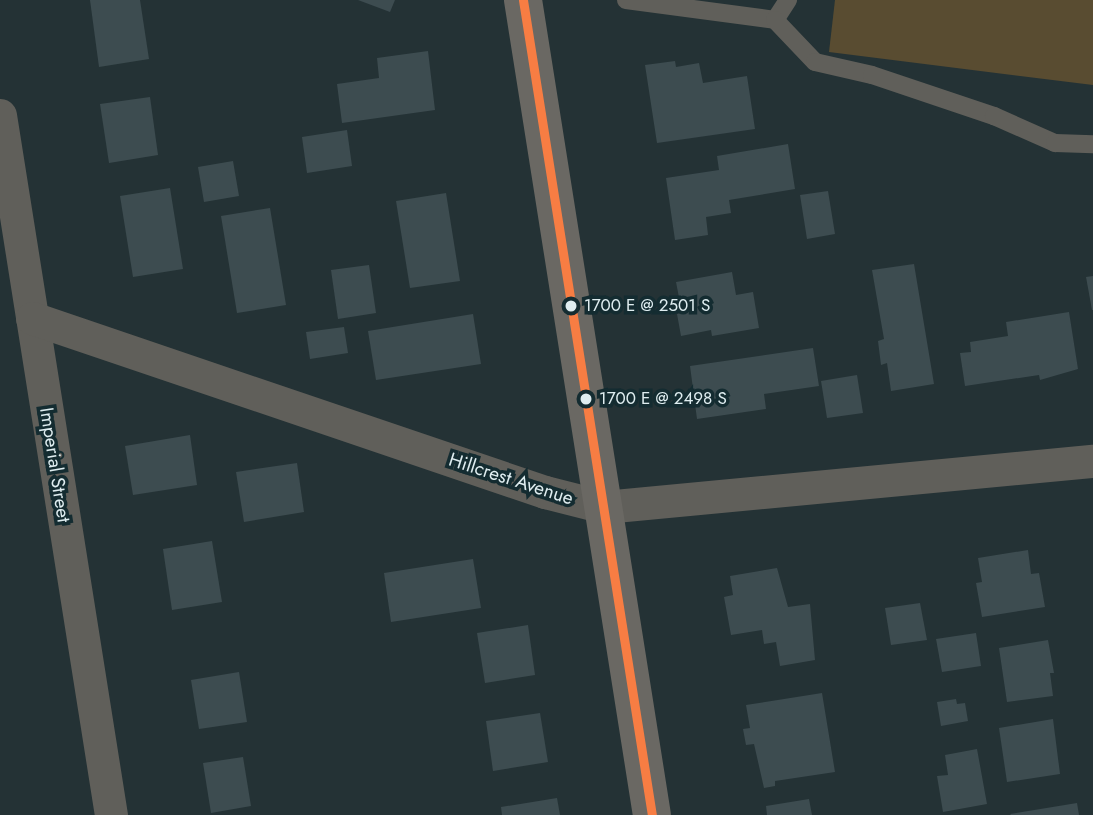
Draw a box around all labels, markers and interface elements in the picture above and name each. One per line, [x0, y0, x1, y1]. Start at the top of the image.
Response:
place label: 1700 E @ 2501 S [584, 296, 710, 316]
marker: 1700 E @ 2501 S [564, 299, 578, 313]
place label: 1700 E @ 2498 S [599, 389, 727, 409]
marker: 1700 E @ 2498 S [579, 392, 593, 406]
street label: Imperial Street [35, 406, 75, 524]
street label: Hillcrest Avenue [446, 448, 576, 510]

